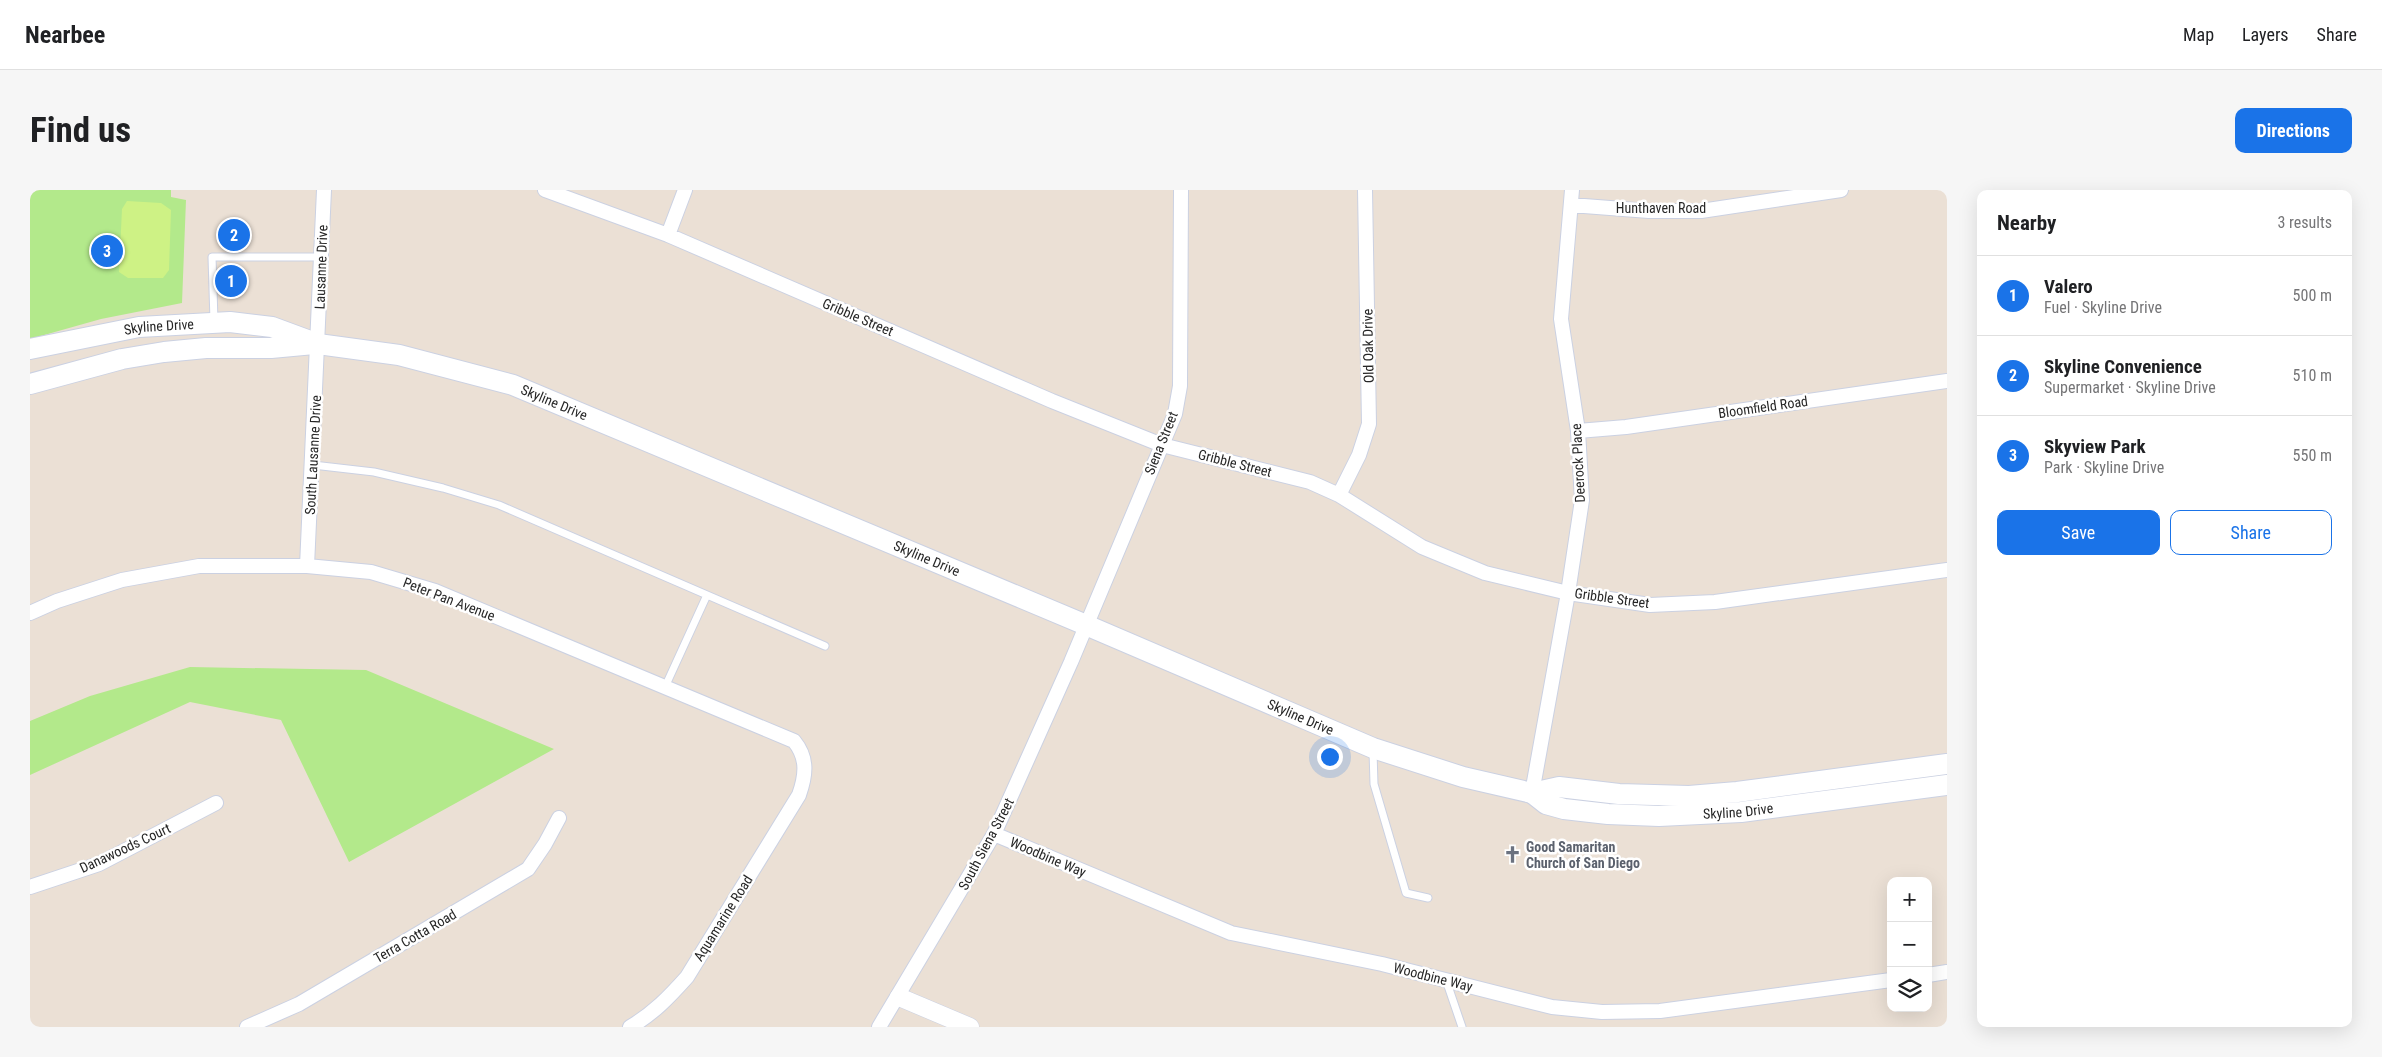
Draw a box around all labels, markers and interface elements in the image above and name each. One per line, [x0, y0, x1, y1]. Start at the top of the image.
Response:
text: Nearbee [25, 21, 105, 49]
text: Map [2183, 24, 2214, 45]
text: Layers [2242, 24, 2289, 45]
text: Share [2317, 24, 2357, 45]
button: Directions [2235, 108, 2352, 153]
text: Find us [30, 110, 131, 151]
street label: Hunthaven Road [1616, 200, 1706, 216]
text: Nearby [1997, 211, 2056, 235]
text: 3 results [2277, 213, 2332, 232]
pin: 2 [218, 216, 250, 254]
street label: Lausanne Drive [312, 224, 330, 310]
pin: 3 [91, 232, 123, 270]
pin: 1 [215, 262, 247, 300]
text: Valero [2044, 275, 2093, 298]
text: 1 [2009, 286, 2017, 305]
text: 500 m [2293, 286, 2332, 305]
street label: Gribble Street [820, 295, 896, 339]
text: Fuel · Skyline Drive [2044, 298, 2162, 317]
street label: Old Oak Drive [1359, 308, 1377, 383]
street label: Skyline Drive [122, 316, 195, 338]
text: Skyline Convenience [2044, 355, 2202, 378]
text: 2 [2009, 366, 2017, 385]
text: 510 m [2293, 366, 2332, 385]
text: Supermarket · Skyline Drive [2044, 378, 2216, 397]
street label: Skyline Drive [519, 381, 590, 423]
street label: Bloomfield Road [1717, 393, 1809, 421]
street label: South Lausanne Drive [302, 394, 324, 515]
street label: Siena Street [1141, 409, 1181, 477]
street label: Deerock Place [1568, 423, 1588, 503]
text: Skyview Park [2044, 435, 2146, 458]
street label: Gribble Street [1197, 446, 1273, 480]
text: 3 [2009, 446, 2017, 465]
text: 550 m [2293, 446, 2332, 465]
text: Park · Skyline Drive [2044, 458, 2164, 477]
button: Save [1997, 510, 2160, 555]
button: Share [2170, 510, 2332, 555]
street label: Skyline Drive [891, 537, 963, 579]
street label: Peter Pan Avenue [401, 574, 498, 624]
street label: Gribble Street [1574, 585, 1650, 611]
street label: Skyline Drive [1265, 696, 1336, 738]
your location [1317, 744, 1343, 770]
street label: South Siena Street [955, 795, 1017, 893]
street label: Skyline Drive [1703, 800, 1774, 822]
street label: Danawoods Court [77, 820, 173, 876]
street label: Woodbine Way [1008, 834, 1089, 880]
place label: Good Samaritan Church of San Diego [1526, 839, 1640, 871]
church icon: Good Samaritan Church of San Diego [1502, 845, 1522, 865]
street label: Aquamarine Road [690, 872, 756, 964]
map controls [1887, 877, 1932, 1012]
button: + [1887, 877, 1932, 922]
street label: Terra Cotta Road [371, 906, 459, 966]
button: − [1887, 922, 1932, 967]
street label: Woodbine Way [1392, 959, 1474, 995]
button: layers [1887, 967, 1932, 1012]

